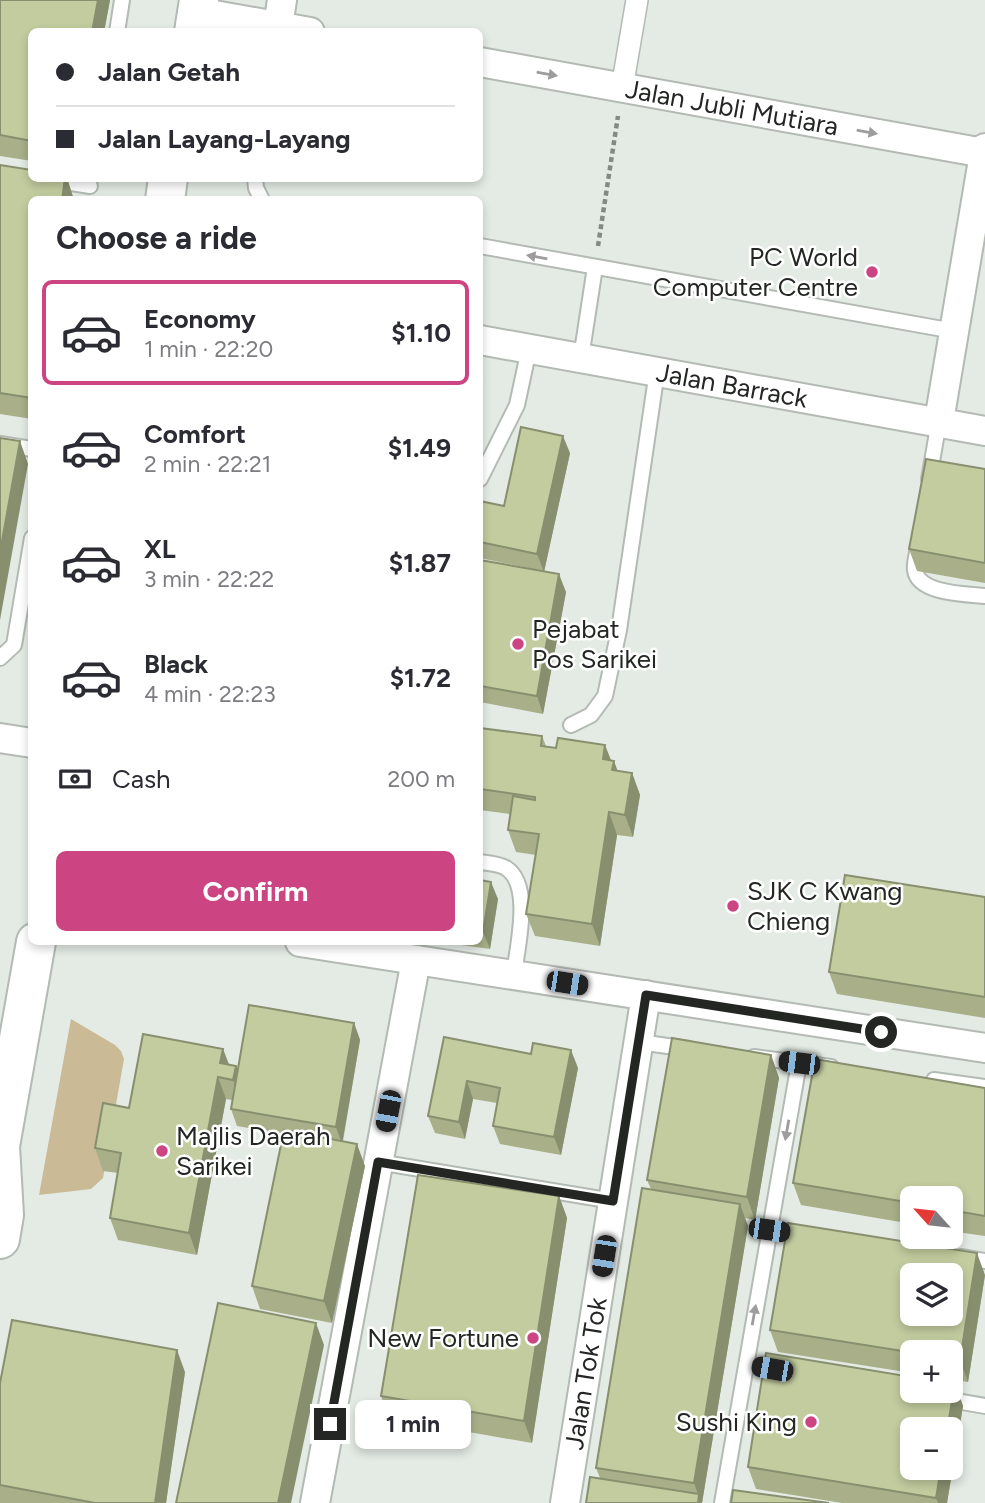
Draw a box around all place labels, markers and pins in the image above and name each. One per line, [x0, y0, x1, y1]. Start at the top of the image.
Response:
place label: PC World Computer Centre [653, 241, 858, 303]
marker: PC World Computer Centre [864, 264, 880, 280]
place label: Pejabat Pos Sarikei [532, 613, 657, 675]
marker: Pejabat Pos Sarikei [510, 636, 526, 652]
place label: SJK C Kwang Chieng [747, 875, 903, 937]
marker: SJK C Kwang Chieng [725, 898, 741, 914]
place label: Majlis Daerah Sarikei [176, 1120, 330, 1182]
marker: Majlis Daerah Sarikei [154, 1143, 170, 1159]
place label: New Fortune [367, 1322, 519, 1354]
marker: New Fortune [525, 1330, 541, 1346]
place label: Sushi King [676, 1406, 797, 1438]
marker: Sushi King [803, 1414, 819, 1430]

